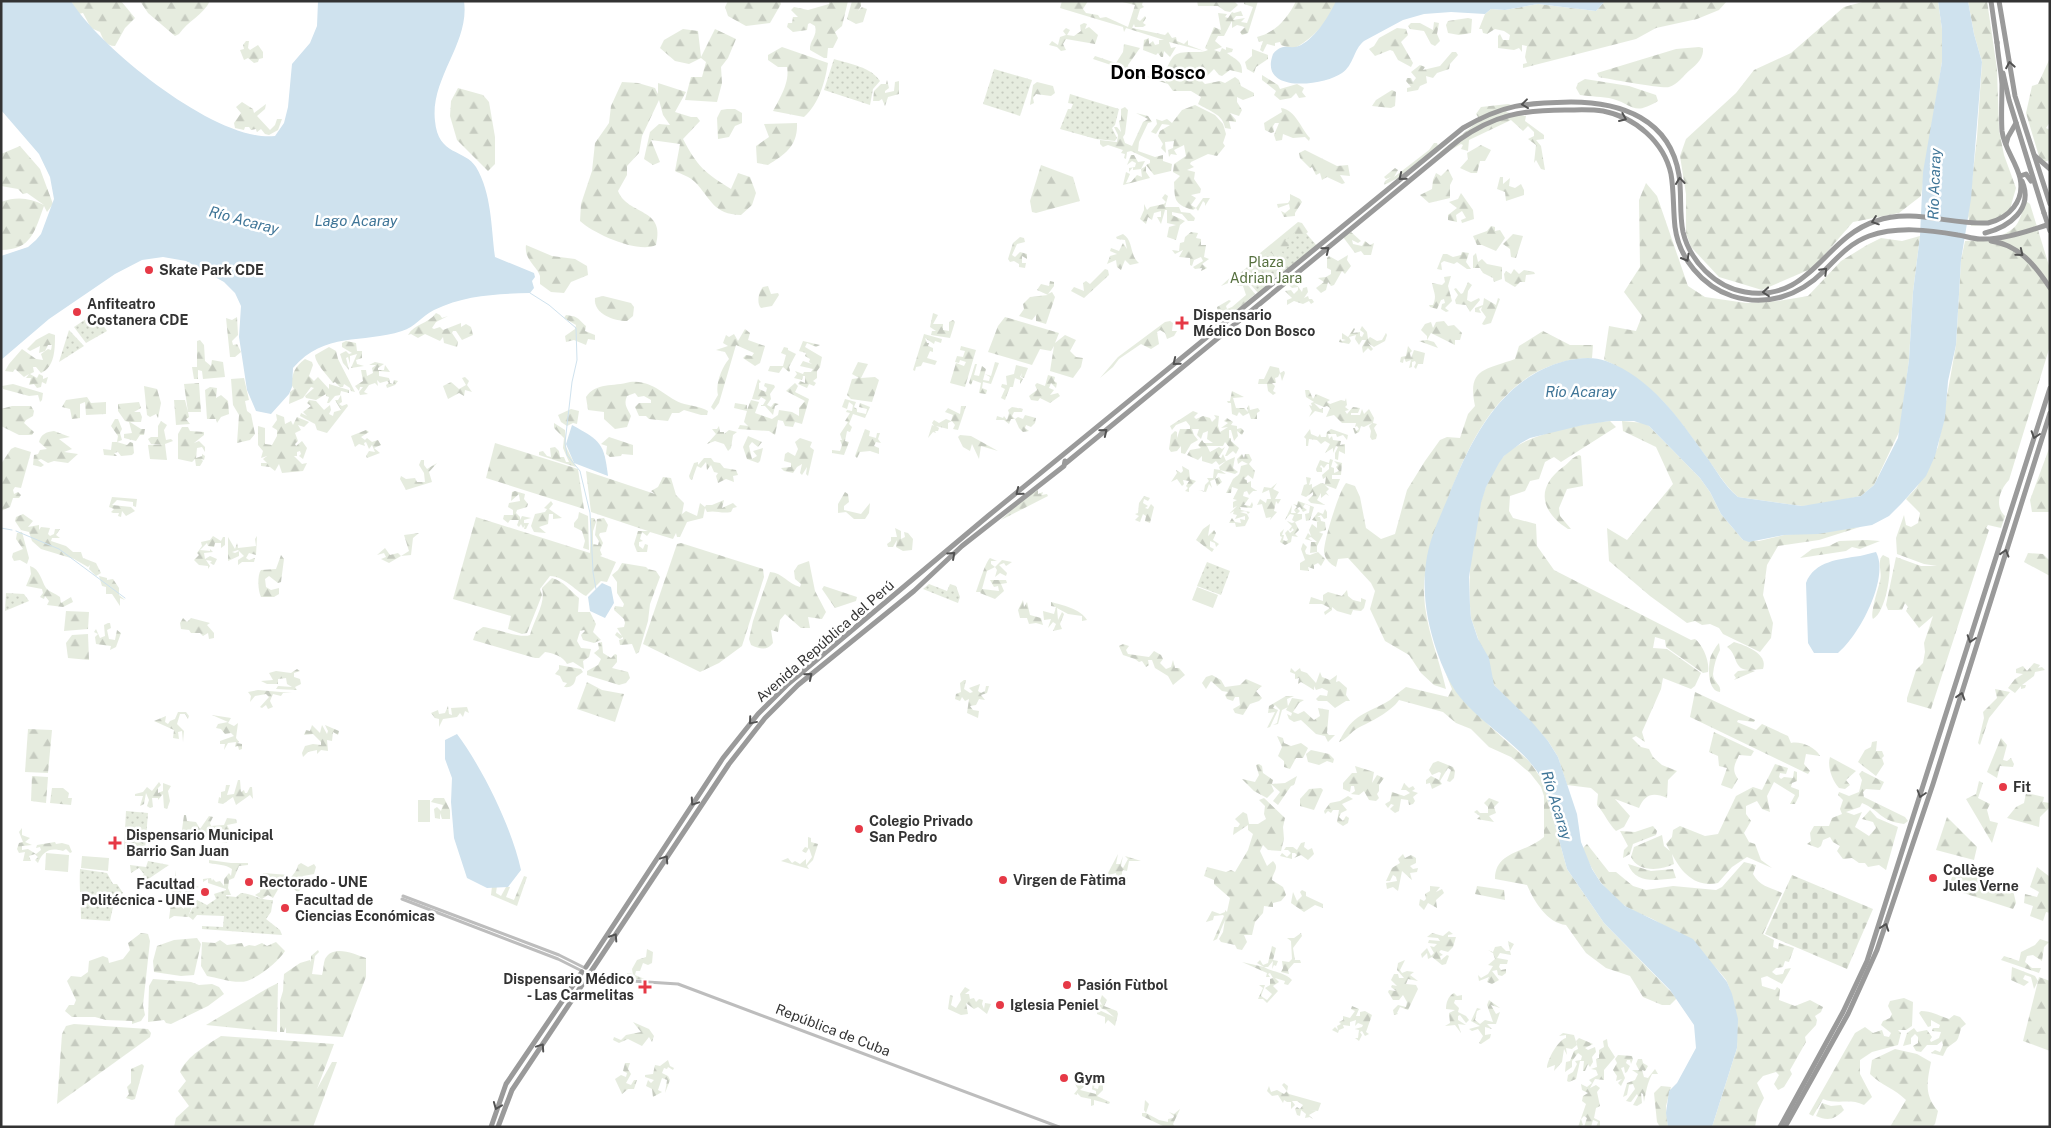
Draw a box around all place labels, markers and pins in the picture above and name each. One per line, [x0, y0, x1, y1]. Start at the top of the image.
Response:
place label: Skate Park CDE [159, 262, 264, 278]
marker: Skate Park CDE [143, 264, 155, 276]
place label: Anfiteatro Costanera CDE [87, 296, 188, 328]
marker: Anfiteatro Costanera CDE [71, 306, 83, 318]
place label: Dispensario Médico Don Bosco [1193, 307, 1315, 339]
marker: Dispensario Médico Don Bosco [1175, 316, 1189, 330]
place label: Fit [2013, 779, 2031, 795]
marker: Fit [1997, 781, 2009, 793]
place label: Colegio Privado San Pedro [869, 813, 973, 845]
marker: Colegio Privado San Pedro [853, 823, 865, 835]
place label: Dispensario Municipal Barrio San Juan [126, 827, 274, 859]
marker: Dispensario Municipal Barrio San Juan [108, 836, 122, 850]
place label: Collège Jules Verne [1943, 862, 2019, 894]
place label: Vìrgen de Fàtima [1013, 872, 1126, 888]
marker: Collège Jules Verne [1927, 872, 1939, 884]
place label: Rectorado - UNE [259, 874, 368, 890]
marker: Vìrgen de Fàtima [997, 874, 1009, 886]
place label: Facultad Politécnica - UNE [81, 876, 195, 908]
marker: Rectorado - UNE [243, 876, 255, 888]
marker: Facultad Politécnica - UNE [199, 886, 211, 898]
place label: Facultad de Ciencias Económicas [295, 892, 435, 924]
marker: Facultad de Ciencias Económicas [279, 902, 291, 914]
place label: Dispensario Médico - Las Carmelitas [503, 971, 634, 1003]
place label: Pasión Fùtbol [1077, 977, 1169, 993]
marker: Pasión Fùtbol [1061, 979, 1073, 991]
marker: Dispensario Médico - Las Carmelitas [638, 980, 652, 994]
place label: Iglesia Peniel [1010, 997, 1100, 1013]
marker: Iglesia Peniel [994, 999, 1006, 1011]
place label: Gym [1074, 1070, 1105, 1086]
marker: Gym [1058, 1072, 1070, 1084]

